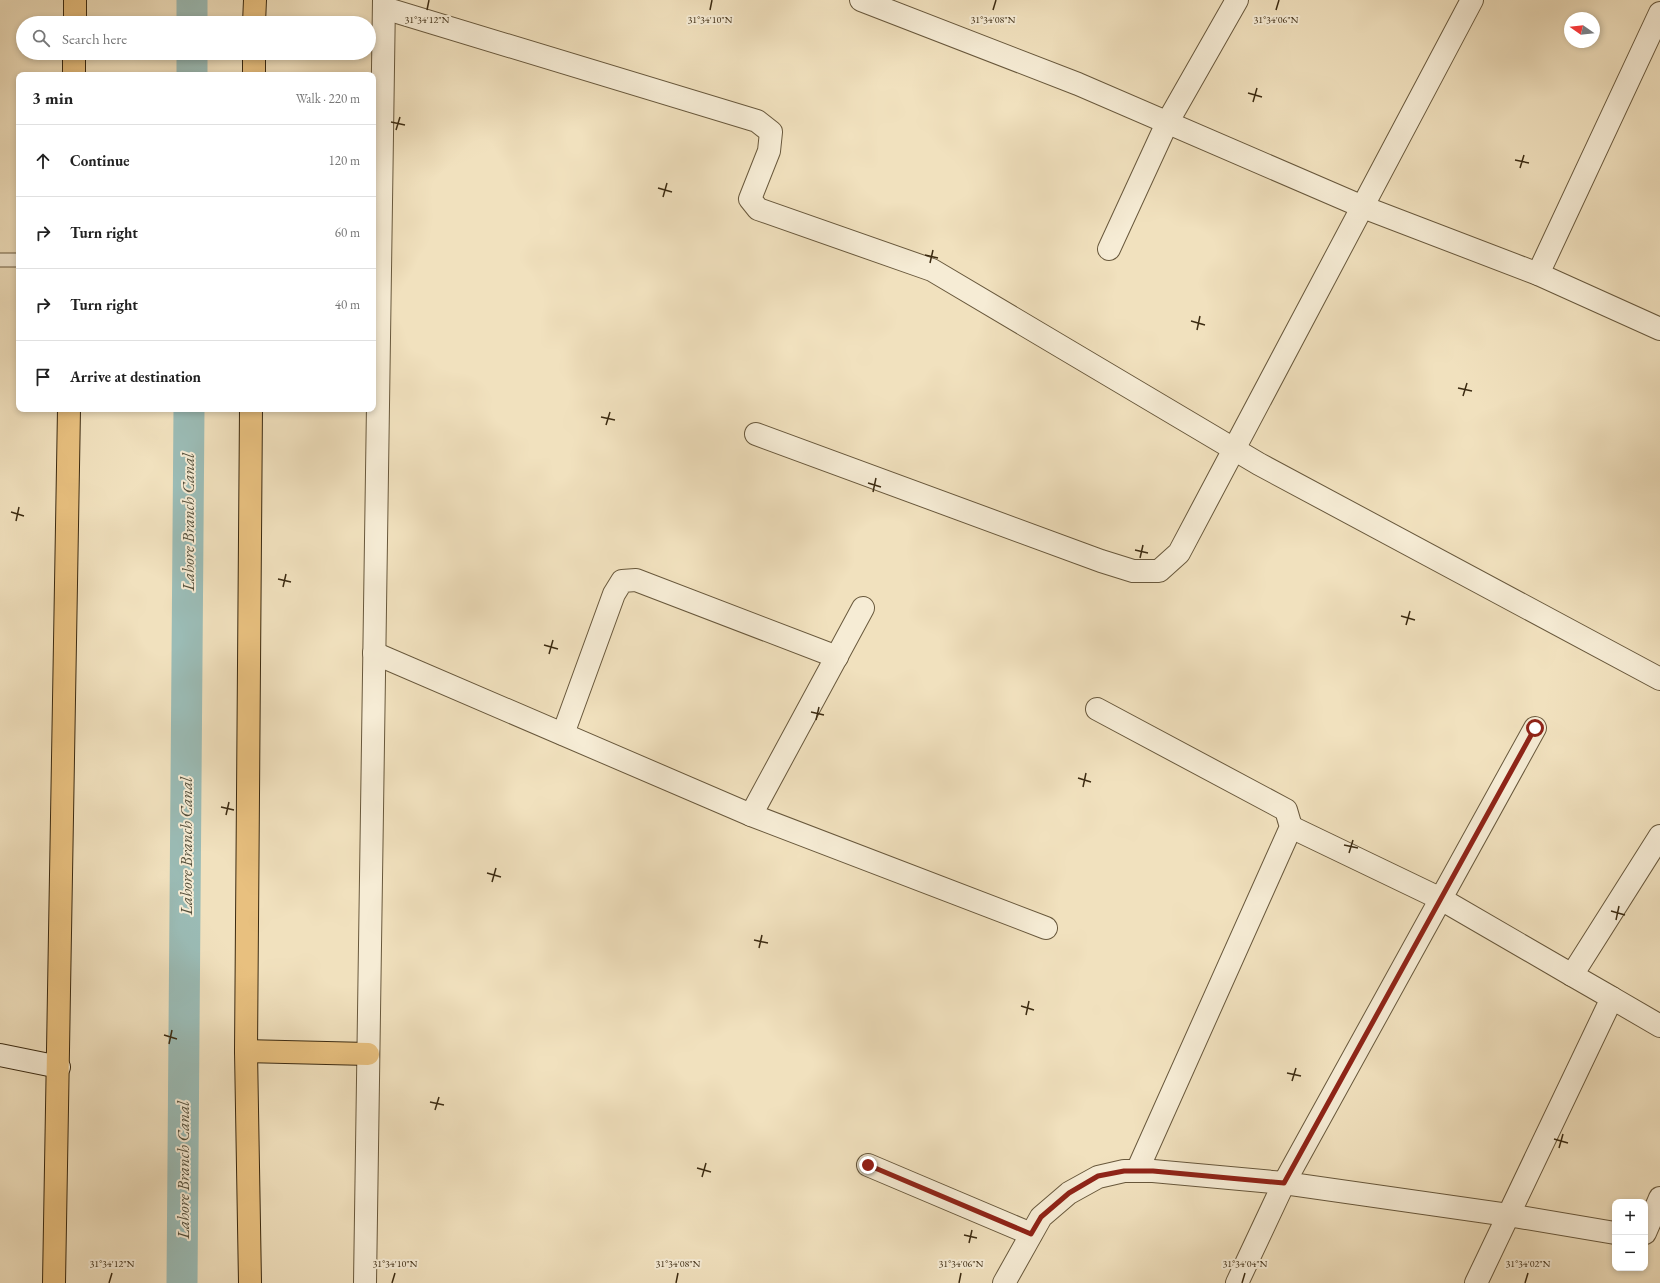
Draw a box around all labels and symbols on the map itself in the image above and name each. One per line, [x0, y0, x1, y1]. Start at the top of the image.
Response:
north arrow [1564, 12, 1600, 48]
text: 31°34'12"N [405, 13, 450, 26]
text: 31°34'10"N [688, 13, 733, 26]
text: 31°34'08"N [971, 13, 1016, 26]
text: 31°34'06"N [1254, 13, 1299, 26]
water label: Lahore Branch Canal [177, 452, 199, 592]
route start [1526, 719, 1544, 737]
water label: Lahore Branch Canal [175, 776, 197, 916]
water label: Lahore Branch Canal [172, 1100, 194, 1240]
route end [859, 1156, 877, 1174]
text: 31°34'12"N [90, 1257, 135, 1270]
text: 31°34'10"N [373, 1257, 418, 1270]
text: 31°34'08"N [656, 1257, 701, 1270]
text: 31°34'06"N [939, 1257, 984, 1270]
text: 31°34'04"N [1223, 1257, 1268, 1270]
text: 31°34'02"N [1506, 1257, 1551, 1270]

